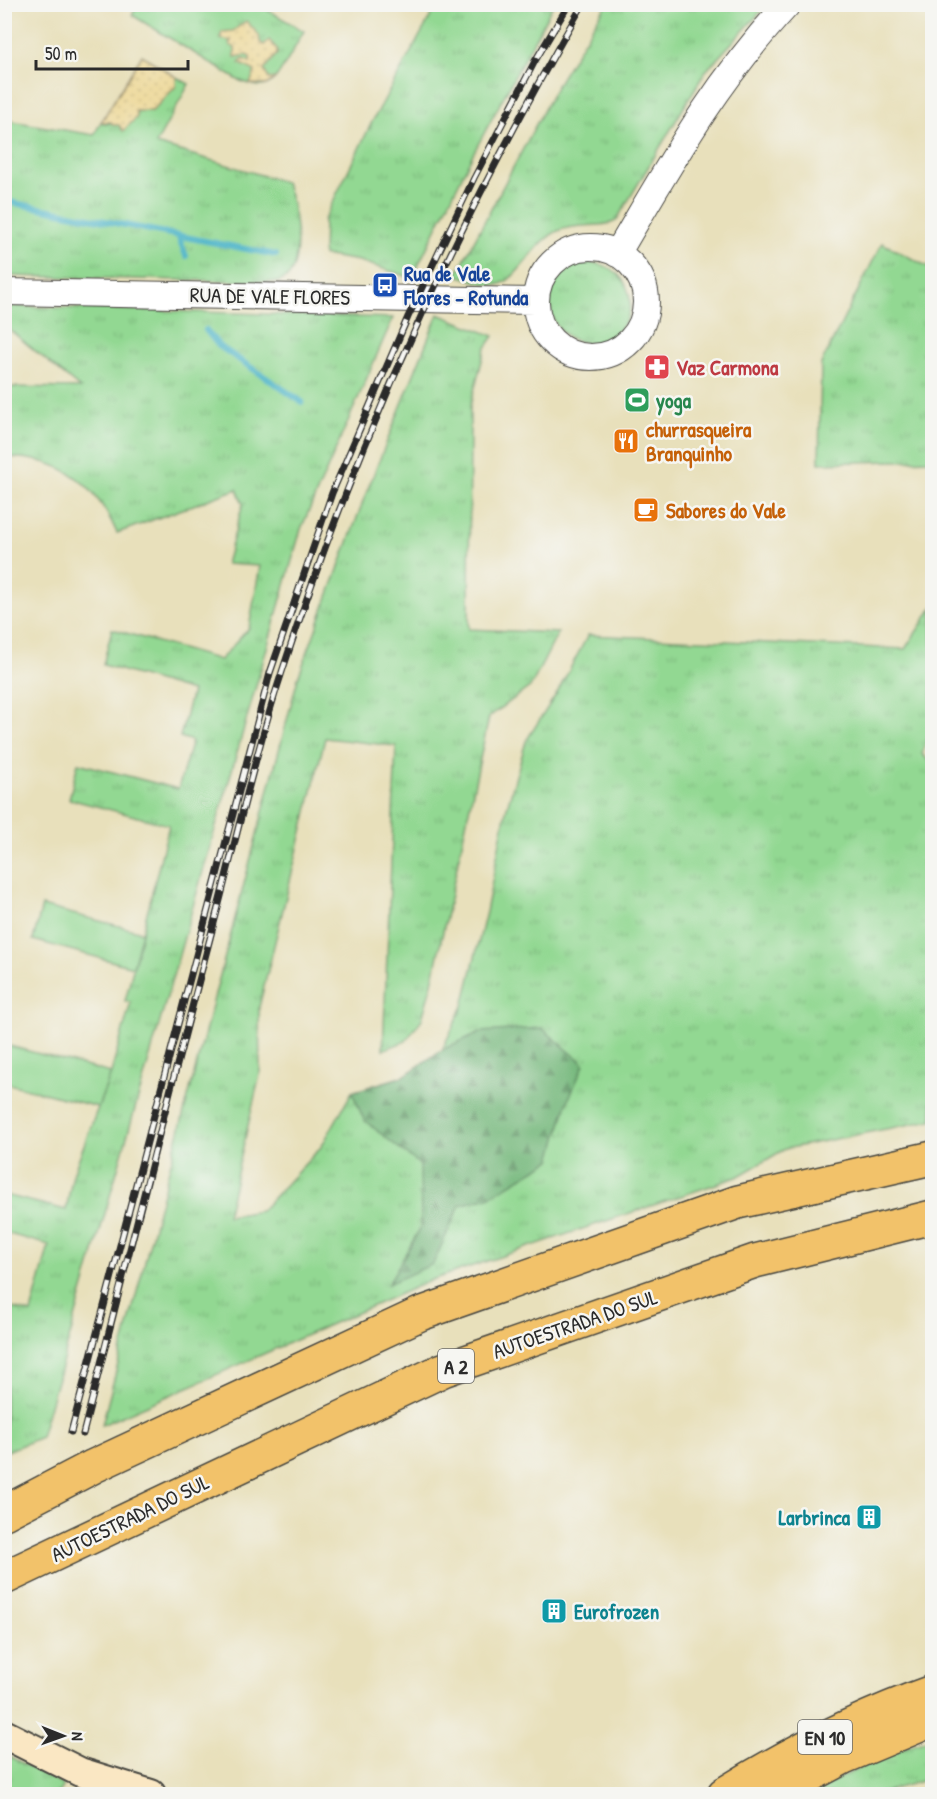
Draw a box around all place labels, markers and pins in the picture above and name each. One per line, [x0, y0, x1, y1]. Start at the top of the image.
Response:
place label: Rua de Vale Flores - Rotunda [403, 259, 529, 312]
bus stop icon: Rua de Vale Flores - Rotunda [370, 270, 400, 300]
pharmacy icon: Vaz Carmona [642, 352, 672, 382]
place label: Vaz Carmona [676, 353, 779, 382]
sports icon: yoga [622, 385, 652, 415]
place label: yoga [655, 386, 692, 416]
place label: churrasqueira Branquinho [646, 415, 752, 469]
restaurant icon: churrasqueira Branquinho [611, 426, 641, 456]
cafe icon: Sabores do Vale [631, 495, 661, 525]
place label: Sabores do Vale [666, 496, 786, 525]
building icon: Larbrinca [854, 1502, 884, 1532]
place label: Larbrinca [779, 1503, 851, 1532]
building icon: Eurofrozen [539, 1596, 569, 1626]
place label: Eurofrozen [574, 1597, 659, 1626]

